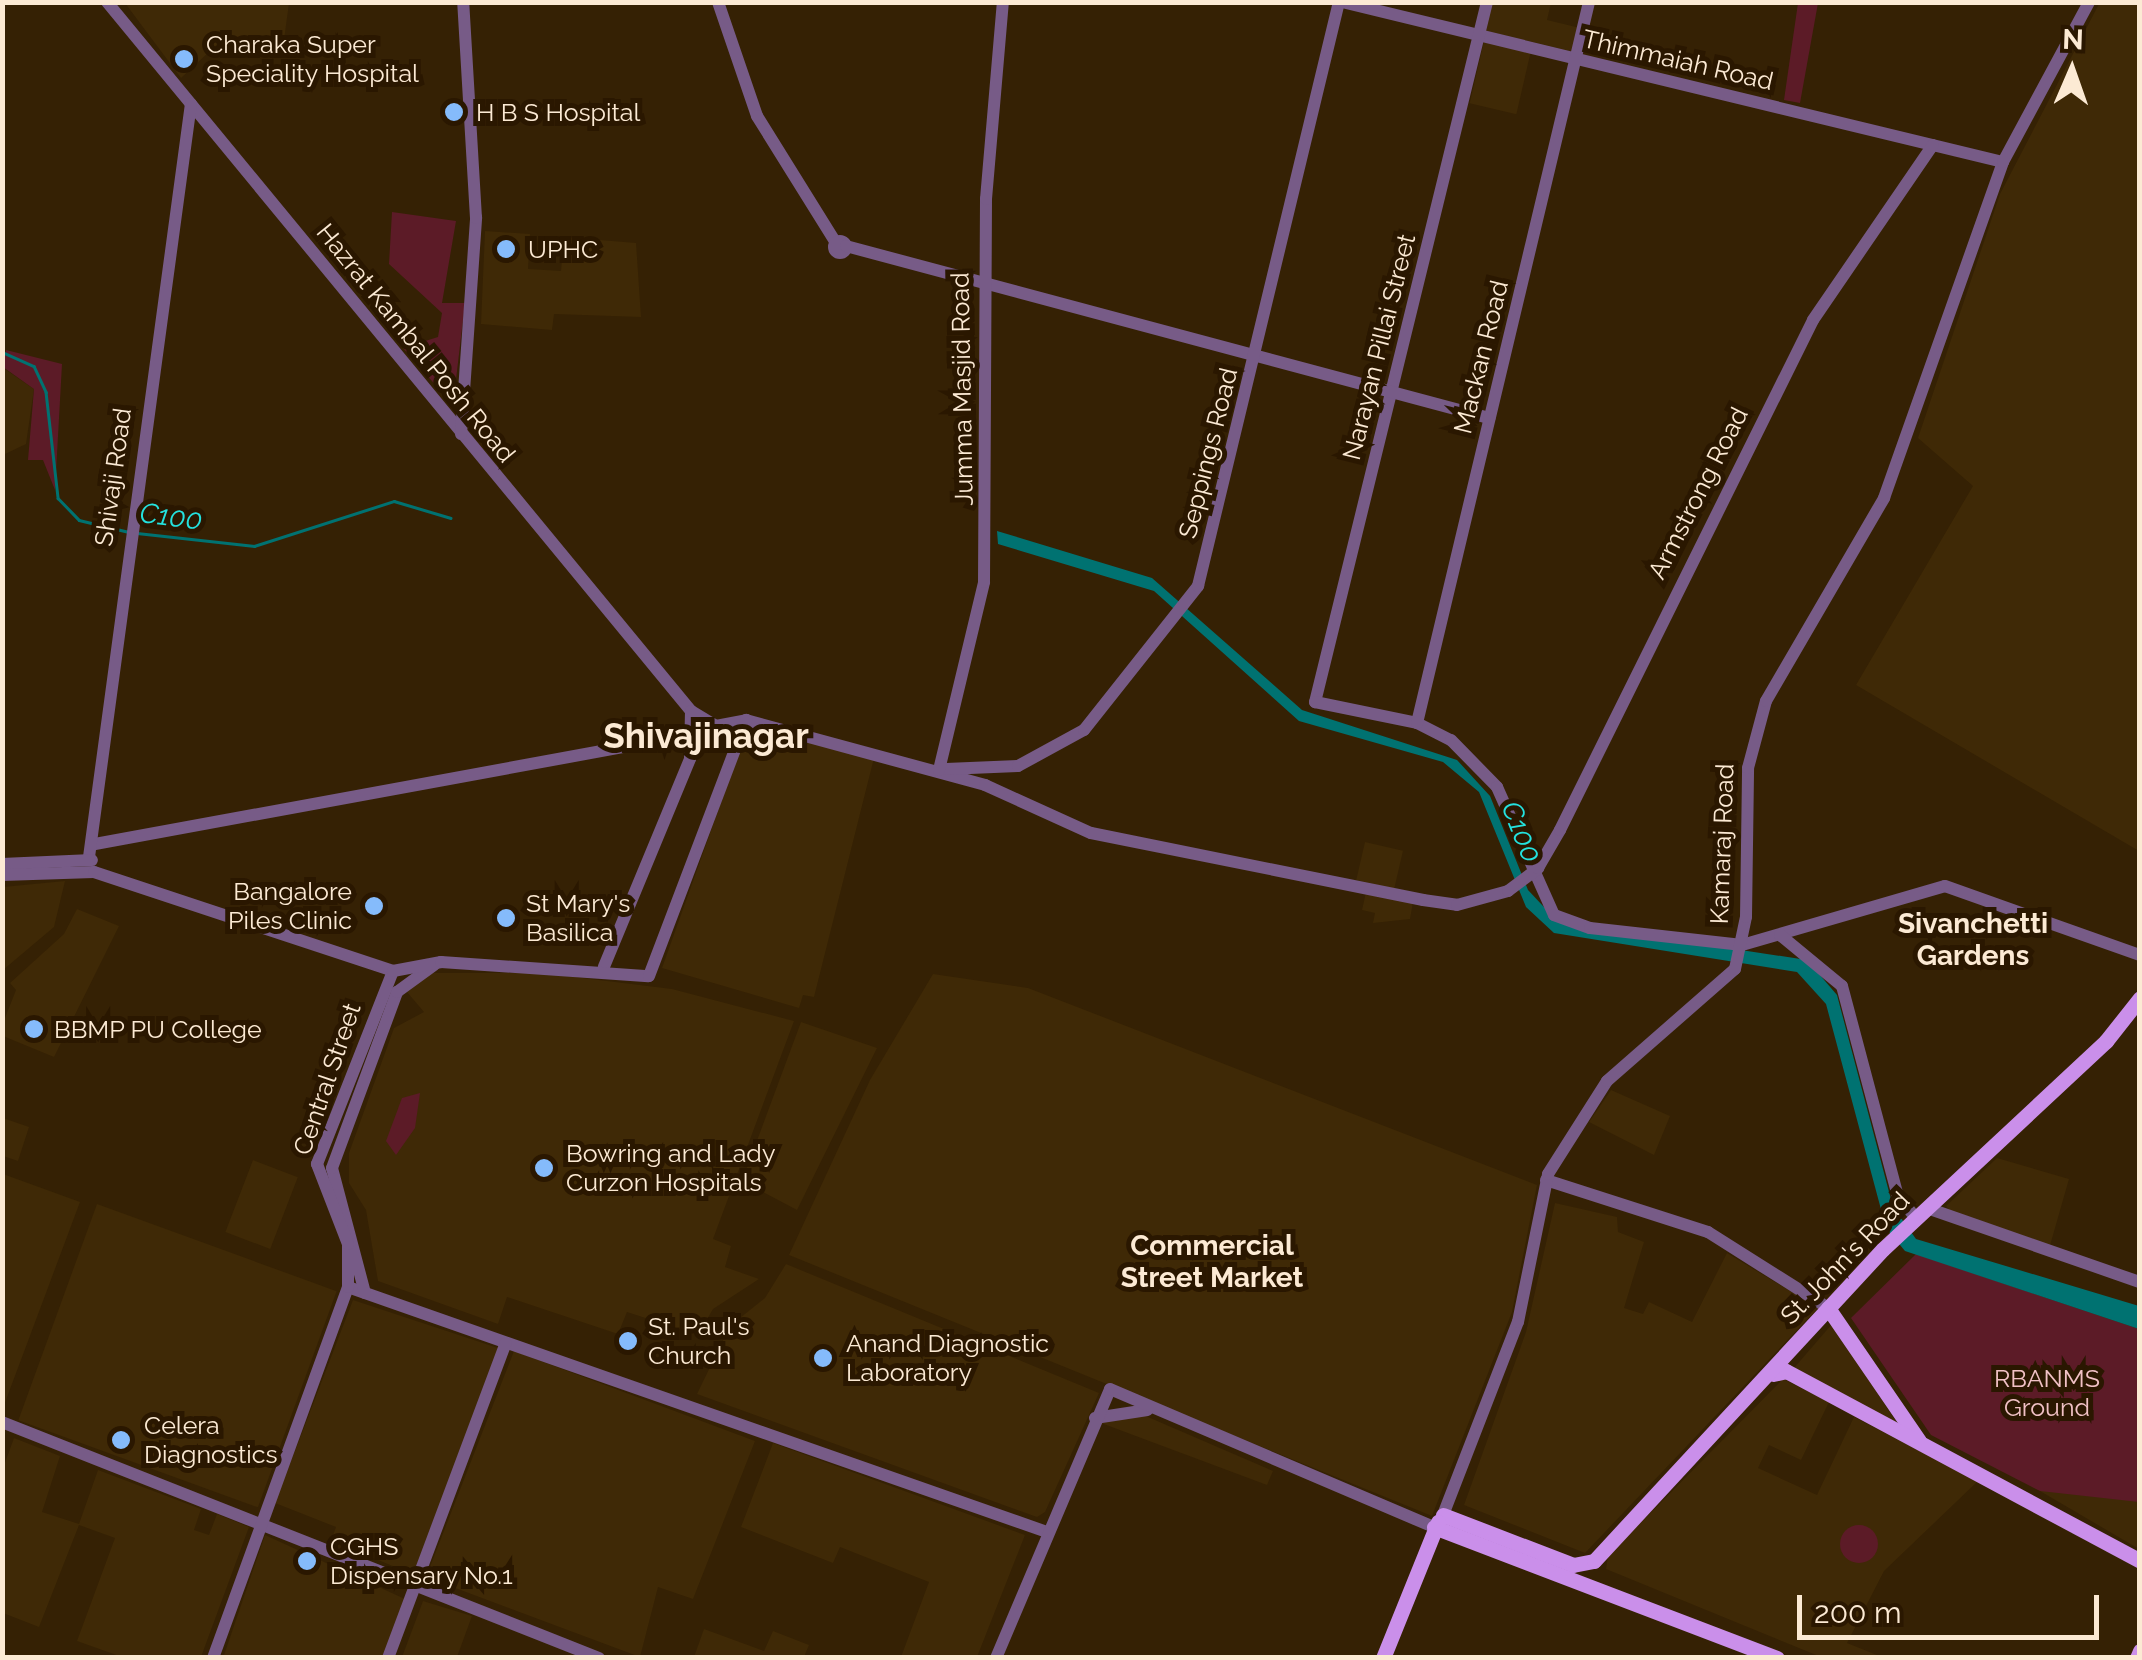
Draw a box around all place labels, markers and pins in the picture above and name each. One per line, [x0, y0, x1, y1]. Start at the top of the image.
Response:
place label: Charaka Super Speciality Hospital [206, 30, 419, 89]
marker: Charaka Super Speciality Hospital [171, 46, 197, 72]
place label: H B S Hospital [476, 97, 640, 127]
marker: H B S Hospital [441, 99, 467, 125]
place label: UPHC [528, 234, 598, 264]
marker: UPHC [493, 236, 519, 262]
place label: Bangalore Piles Clinic [228, 877, 352, 936]
place label: St Mary's Basilica [526, 889, 630, 948]
marker: Bangalore Piles Clinic [361, 893, 387, 919]
marker: St Mary's Basilica [495, 907, 517, 929]
place label: BBMP PU College [54, 1014, 262, 1044]
marker: BBMP PU College [23, 1018, 45, 1040]
place label: Bowring and Lady Curzon Hospitals [566, 1139, 775, 1198]
marker: Bowring and Lady Curzon Hospitals [531, 1155, 557, 1181]
place label: St. Paul's Church [648, 1312, 750, 1371]
place label: Anand Diagnostic Laboratory [846, 1329, 1049, 1388]
marker: St. Paul's Church [617, 1330, 639, 1352]
marker: Anand Diagnostic Laboratory [810, 1345, 836, 1371]
place label: Celera Diagnostics [144, 1411, 278, 1470]
marker: Celera Diagnostics [108, 1427, 134, 1453]
place label: CGHS Dispensary No.1 [330, 1532, 513, 1591]
marker: CGHS Dispensary No.1 [294, 1548, 320, 1574]

